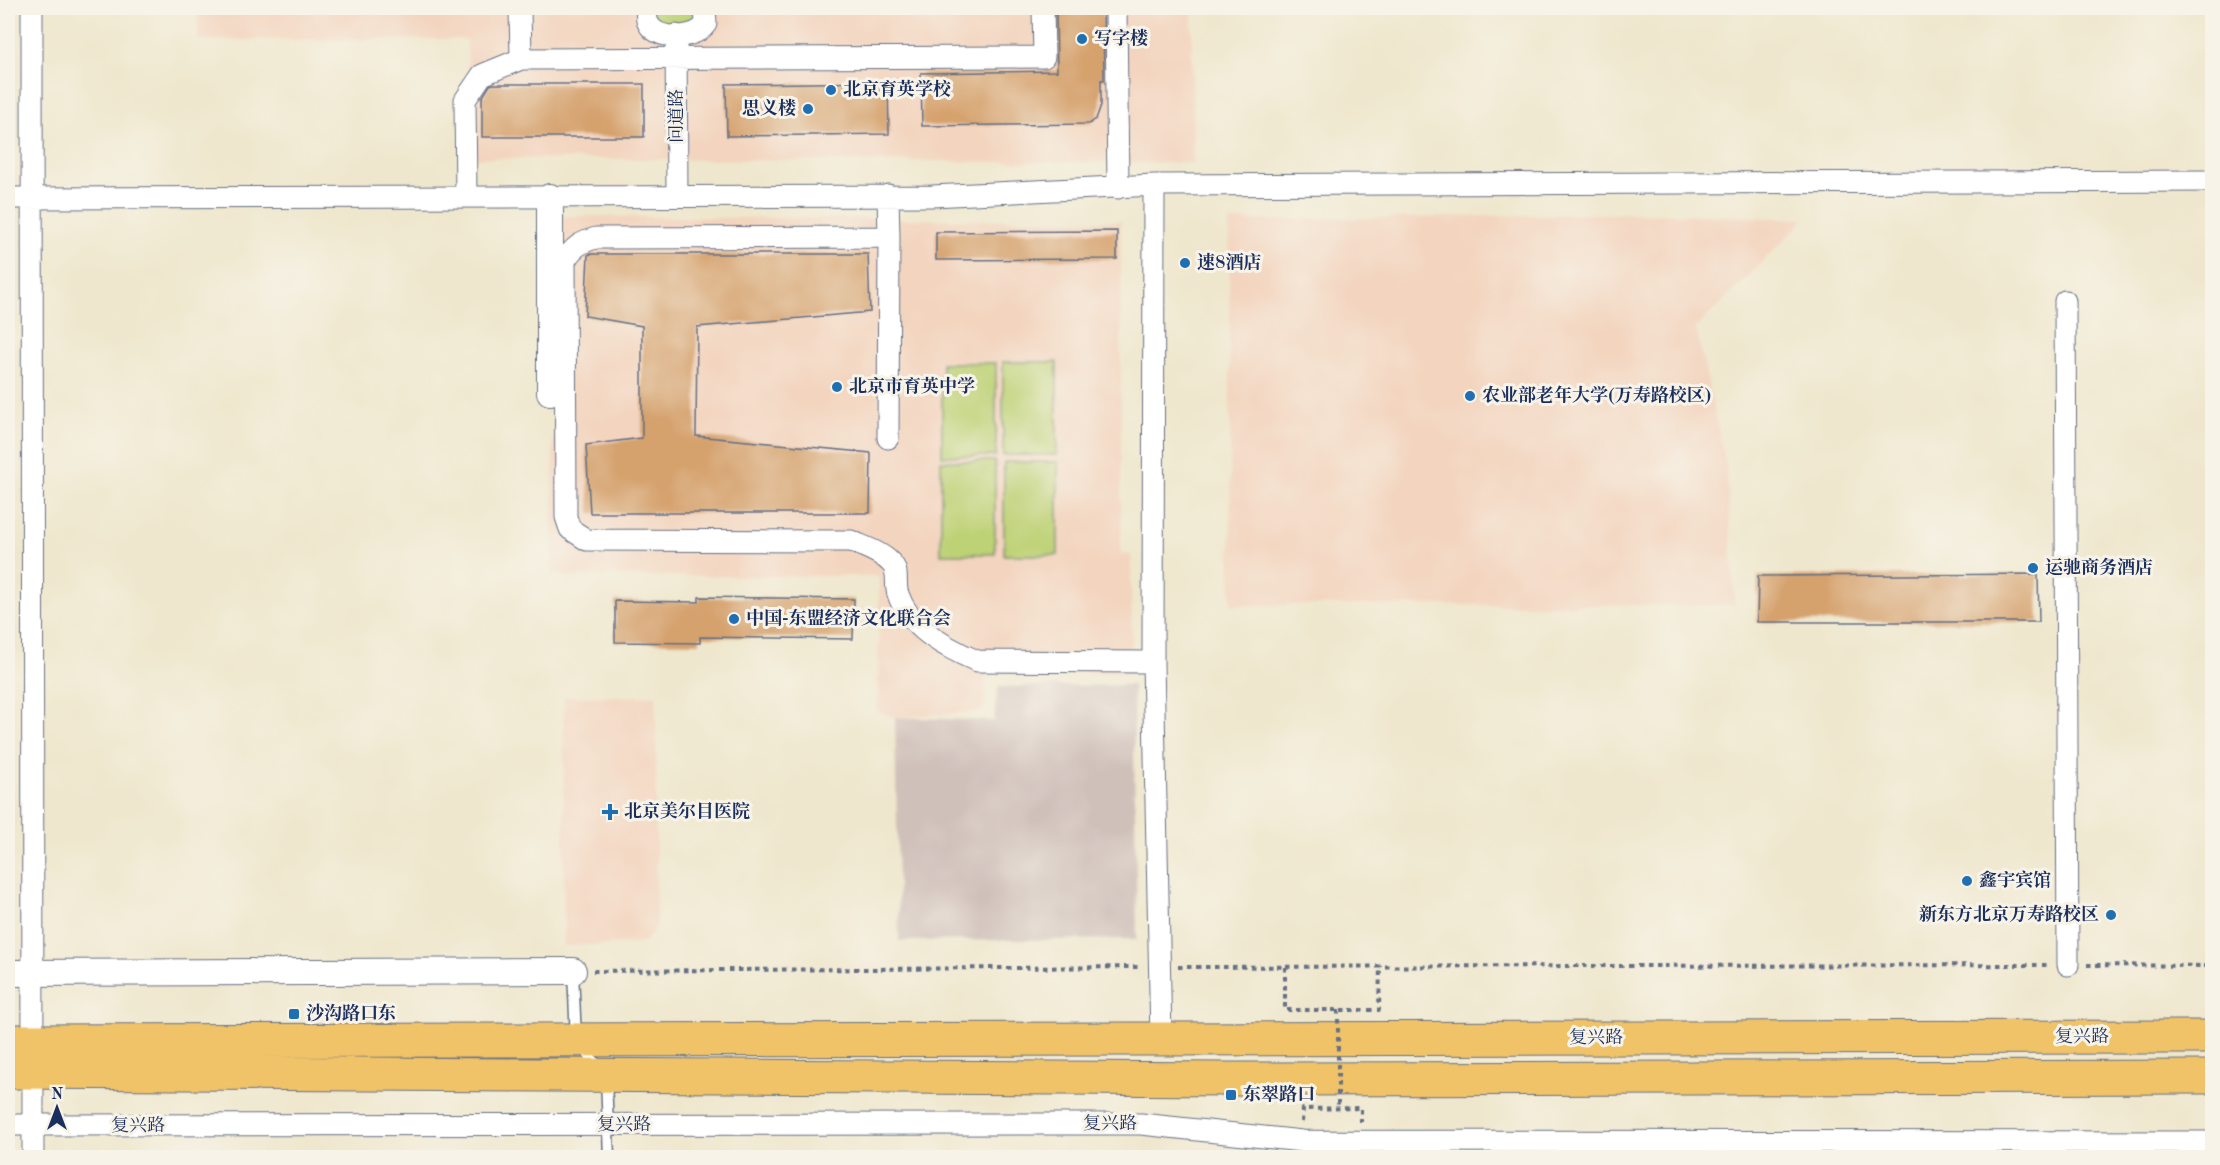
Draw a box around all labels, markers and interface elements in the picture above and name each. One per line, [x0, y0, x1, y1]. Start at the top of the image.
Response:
place label: 写字楼 [1094, 28, 1148, 48]
marker: 写字楼 [1075, 32, 1089, 46]
place label: 北京育英学校 [843, 79, 951, 99]
marker: 北京育英学校 [824, 83, 838, 97]
street label: 问道路 [666, 89, 686, 143]
place label: 思义楼 [742, 98, 796, 118]
marker: 思义楼 [801, 102, 815, 116]
place label: 速8酒店 [1197, 252, 1261, 272]
marker: 速8酒店 [1178, 256, 1192, 270]
place label: 北京市育英中学 [849, 376, 975, 396]
marker: 北京市育英中学 [830, 380, 844, 394]
place label: 农业部老年大学(万寿路校区) [1482, 385, 1711, 405]
marker: 农业部老年大学(万寿路校区) [1463, 389, 1477, 403]
place label: 运驰商务酒店 [2045, 557, 2153, 577]
marker: 运驰商务酒店 [2026, 561, 2040, 575]
place label: 中国-东盟经济文化联合会 [746, 608, 951, 628]
marker: 中国-东盟经济文化联合会 [727, 612, 741, 626]
place label: 北京美尔目医院 [624, 801, 750, 821]
marker: 北京美尔目医院 [601, 803, 619, 821]
place label: 鑫宇宾馆 [1979, 870, 2051, 890]
marker: 鑫宇宾馆 [1960, 874, 1974, 888]
place label: 新东方北京万寿路校区 [1919, 904, 2099, 924]
marker: 新东方北京万寿路校区 [2104, 908, 2118, 922]
place label: 沙沟路口东 [306, 1003, 396, 1023]
marker: 沙沟路口东 [287, 1007, 301, 1021]
street label: 复兴路 [2055, 1026, 2109, 1046]
street label: 复兴路 [1569, 1027, 1623, 1047]
north arrow [27, 1078, 87, 1138]
place label: 东翠路口 [1243, 1084, 1315, 1104]
text: N [51, 1087, 64, 1103]
marker: 东翠路口 [1224, 1088, 1238, 1102]
street label: 复兴路 [1083, 1113, 1137, 1133]
street label: 复兴路 [597, 1114, 651, 1134]
street label: 复兴路 [111, 1115, 165, 1135]

